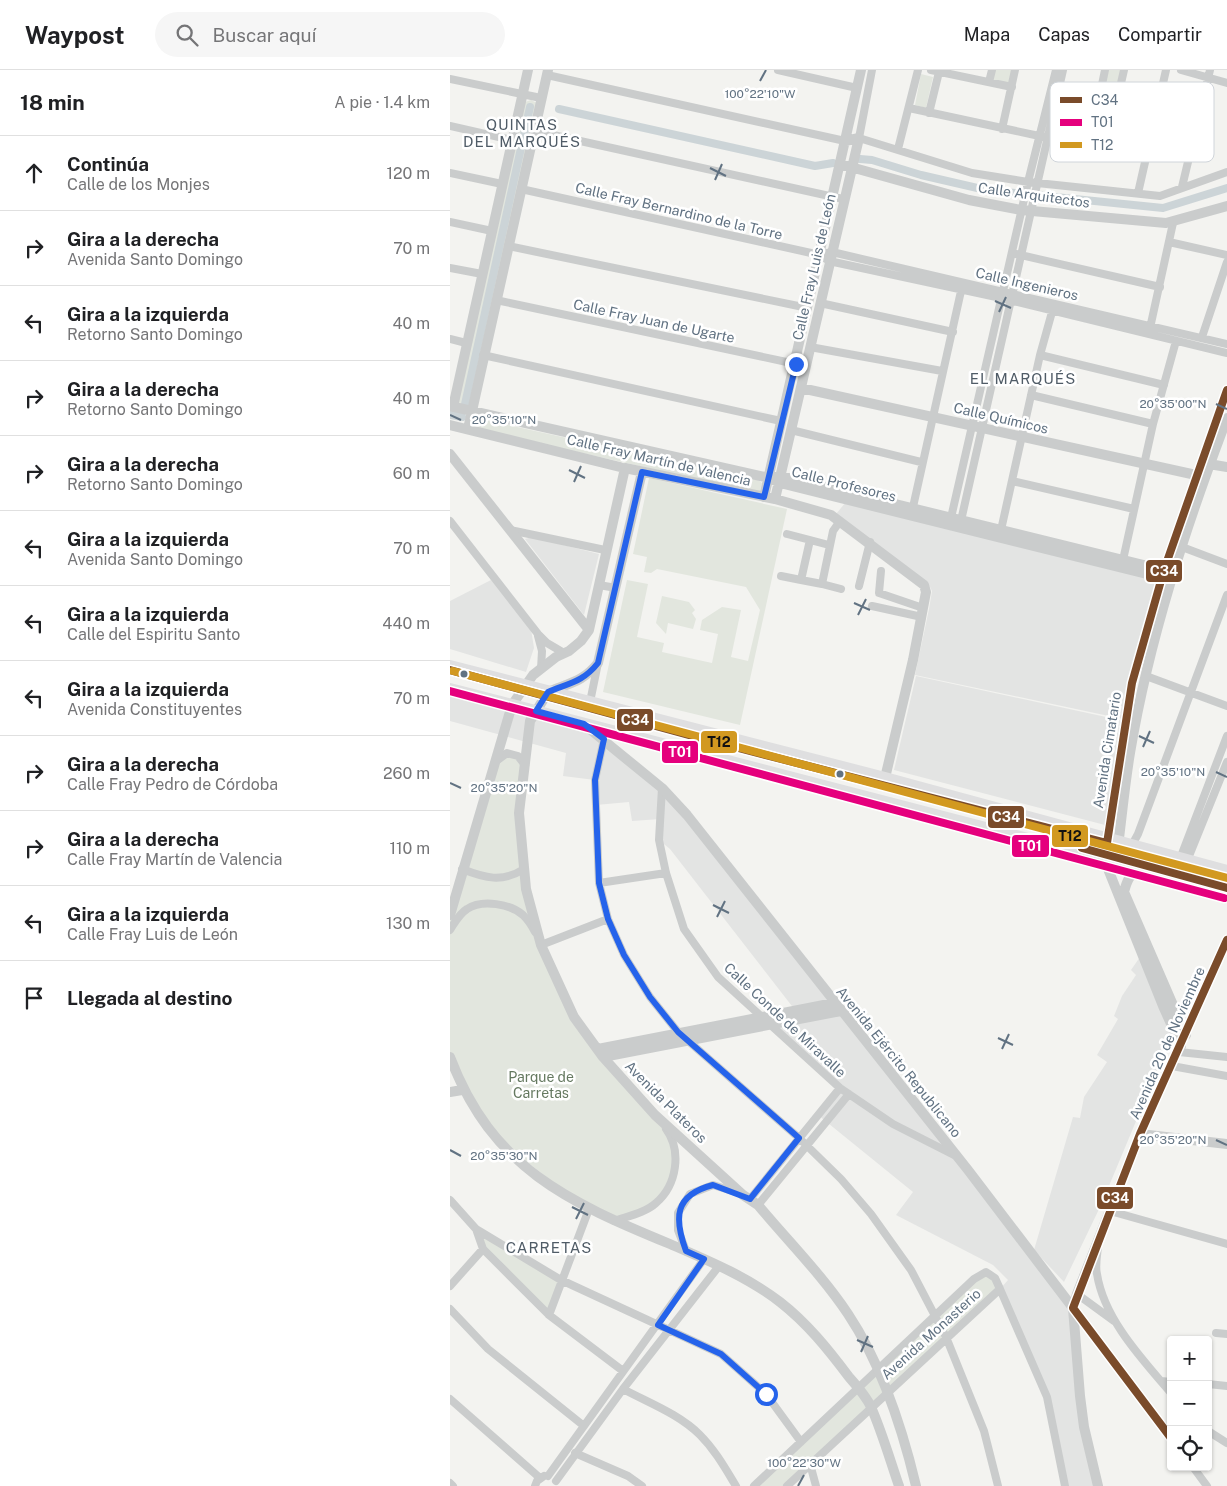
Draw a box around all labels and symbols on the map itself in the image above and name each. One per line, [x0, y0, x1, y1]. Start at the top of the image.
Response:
legend [1050, 82, 1214, 162]
text: 100°22'10"W [724, 87, 796, 101]
text: C34 [1091, 92, 1118, 108]
text: T01 [1091, 114, 1114, 130]
district label: QUINTAS DEL MARQUÉS [463, 116, 581, 150]
text: T12 [1091, 137, 1113, 153]
street label: Calle Fray Bernardino de la Torre [574, 179, 784, 243]
street label: Calle Arquitectos [977, 179, 1091, 211]
street label: Calle Fray Luis de León [789, 192, 839, 342]
street label: Calle Ingenieros [974, 264, 1080, 304]
street label: Calle Fray Juan de Ugarte [572, 296, 736, 346]
route end [785, 353, 808, 376]
district label: EL MARQUÉS [970, 370, 1076, 387]
text: 20°35'00"N [1139, 397, 1207, 411]
street label: Calle Químicos [952, 399, 1050, 437]
text: 20°35'10"N [472, 413, 536, 427]
street label: Calle Fray Martín de Valencia [565, 431, 753, 489]
street label: Calle Profesores [790, 463, 898, 505]
line badge: C34 [1145, 559, 1183, 583]
text: C34 [1150, 563, 1178, 579]
unlabelled marker [459, 669, 469, 679]
street label: Avenida Cimatario [1090, 691, 1124, 809]
line badge: C34 [616, 708, 654, 732]
text: C34 [621, 712, 649, 728]
line badge: T12 [700, 730, 738, 754]
text: T12 [707, 734, 731, 750]
line badge: T01 [661, 740, 699, 764]
text: T01 [668, 744, 692, 760]
text: 20°35'10"N [1141, 765, 1205, 779]
unlabelled marker [835, 769, 845, 779]
text: 20°35'20"N [471, 781, 537, 795]
line badge: C34 [987, 805, 1025, 829]
text: C34 [992, 809, 1020, 825]
line badge: T12 [1051, 824, 1089, 848]
text: T12 [1058, 828, 1082, 844]
line badge: T01 [1011, 834, 1050, 858]
text: T01 [1018, 838, 1042, 854]
street label: Calle Conde de Miravalle [721, 960, 849, 1081]
street label: Avenida 20 de Noviembre [1126, 964, 1208, 1122]
street label: Avenida Ejército Republicano [833, 984, 965, 1141]
street label: Avenida Plateros [622, 1058, 710, 1146]
park label: Parque de Carretas [508, 1069, 574, 1101]
text: 20°35'20"N [1140, 1133, 1206, 1147]
text: 20°35'30"N [470, 1149, 538, 1163]
line badge: C34 [1096, 1186, 1134, 1210]
text: C34 [1101, 1190, 1129, 1206]
district label: CARRETAS [506, 1239, 592, 1256]
street label: Avenida Monasterio [878, 1285, 984, 1383]
route start [755, 1383, 778, 1406]
text: 100°22'30"W [767, 1456, 841, 1470]

